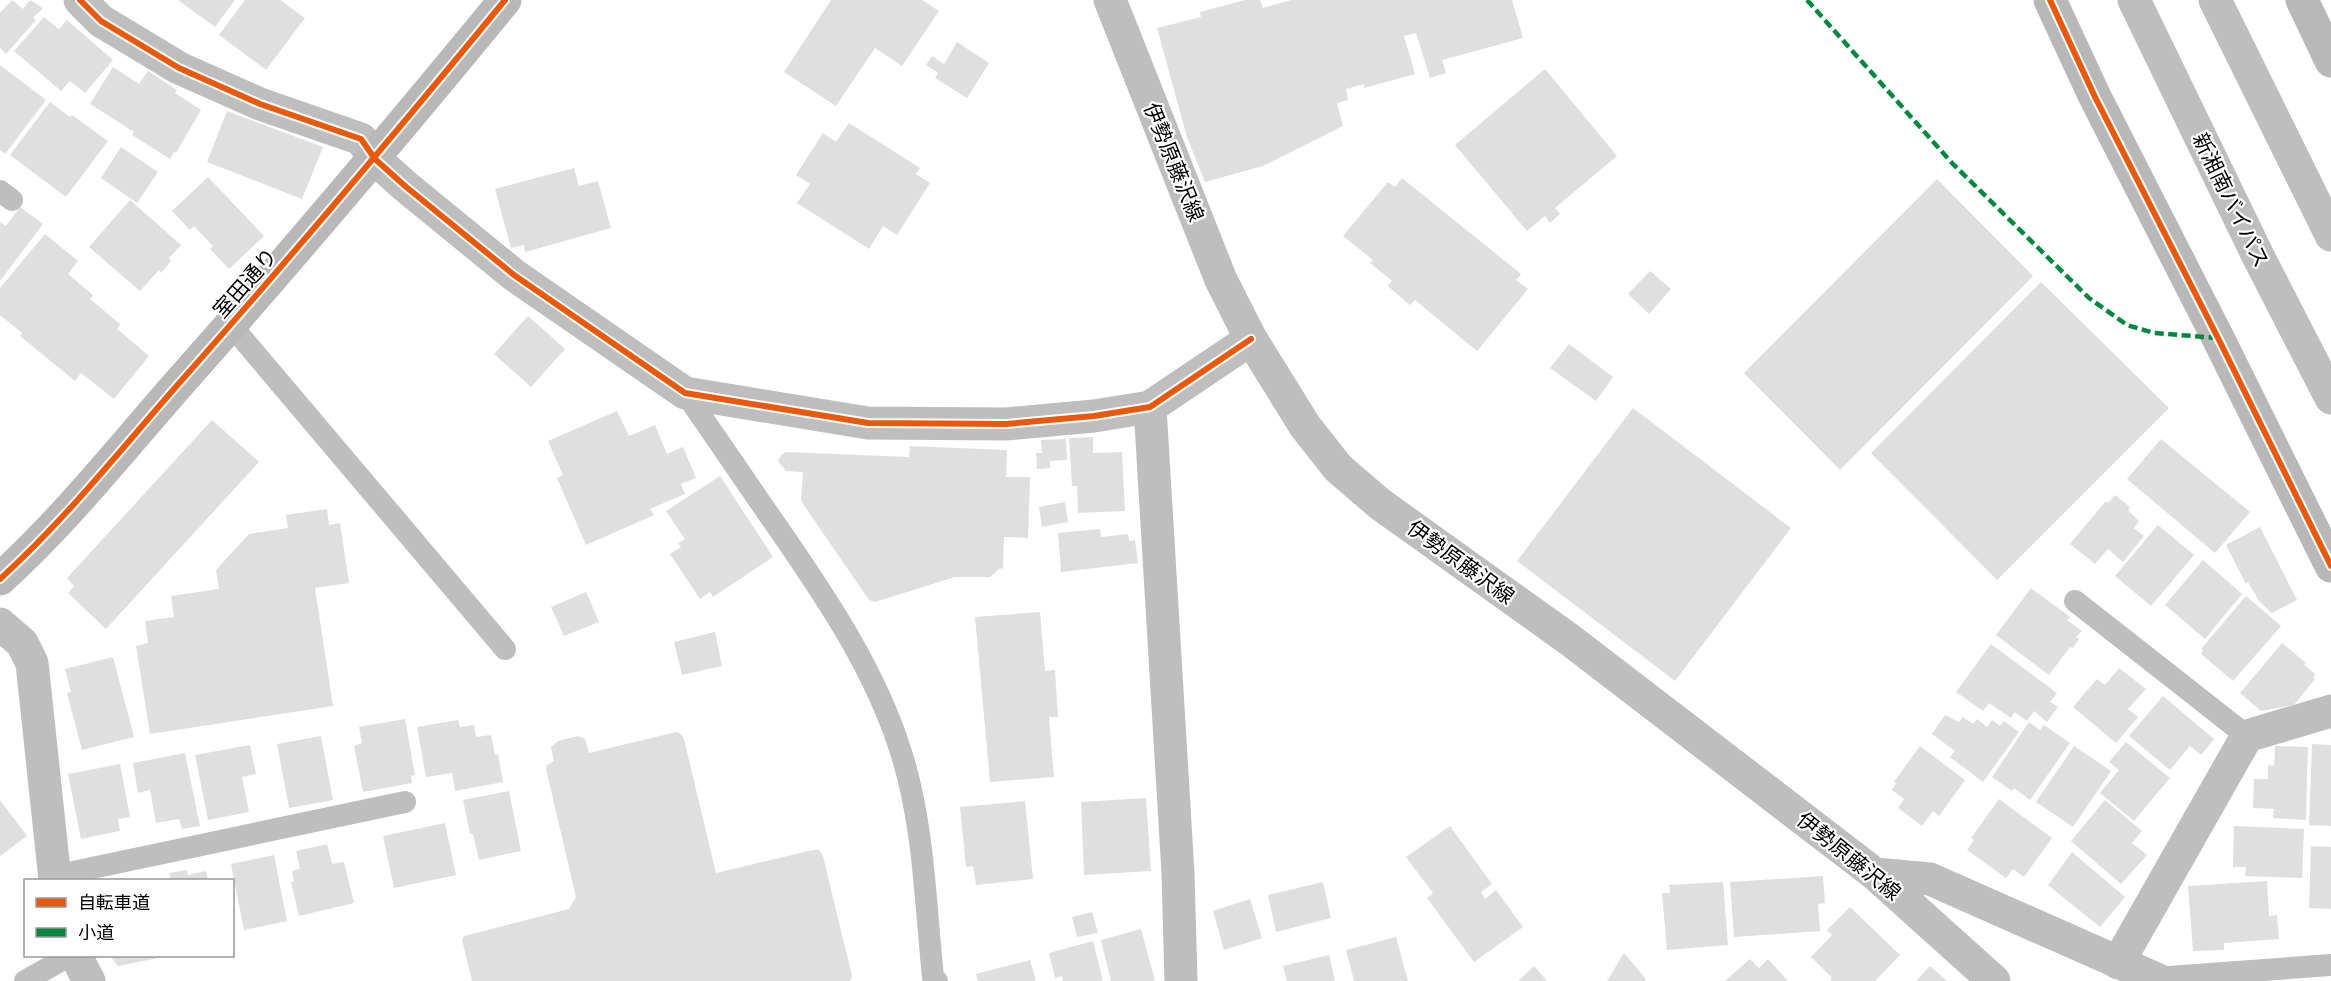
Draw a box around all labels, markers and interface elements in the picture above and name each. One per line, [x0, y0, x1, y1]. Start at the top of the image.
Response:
street label: 伊勢原藤沢線 [1139, 99, 1209, 225]
street label: 新湘南バイパス [2188, 129, 2274, 271]
street label: 室田通り [208, 243, 282, 323]
street label: 伊勢原藤沢線 [1403, 515, 1519, 609]
street label: 伊勢原藤沢線 [1792, 807, 1906, 905]
legend [24, 879, 234, 957]
text: 自転車道 [78, 892, 150, 914]
text: 小道 [78, 922, 114, 944]

